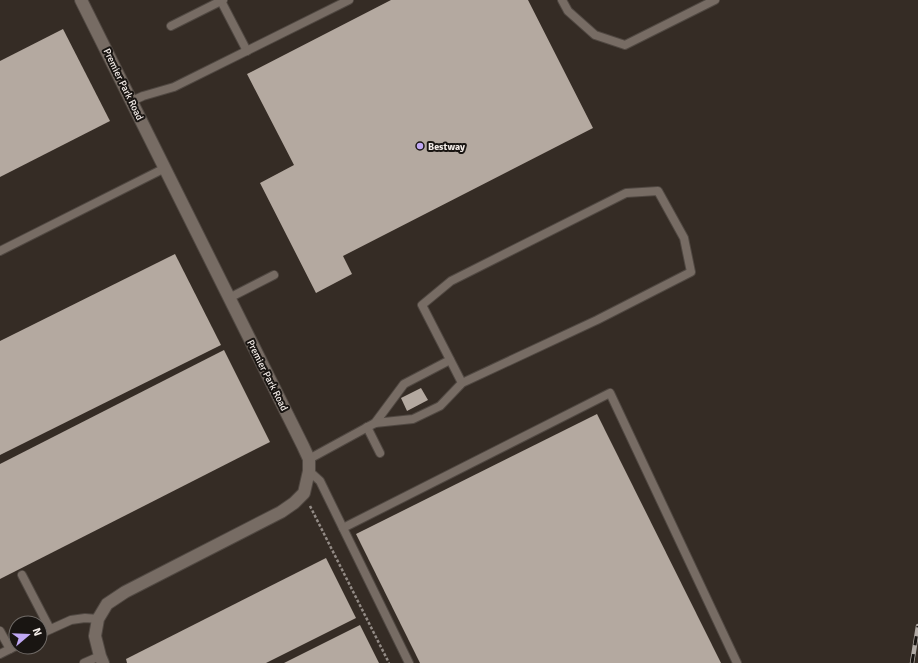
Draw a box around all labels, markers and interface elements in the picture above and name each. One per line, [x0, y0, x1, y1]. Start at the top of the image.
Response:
street label: Premier Park Road [101, 47, 146, 122]
marker: Bestway [415, 141, 425, 151]
place label: Bestway [428, 141, 465, 153]
street label: Premier Park Road [244, 338, 290, 413]
north arrow [8, 615, 48, 655]
text: N [30, 626, 44, 638]

